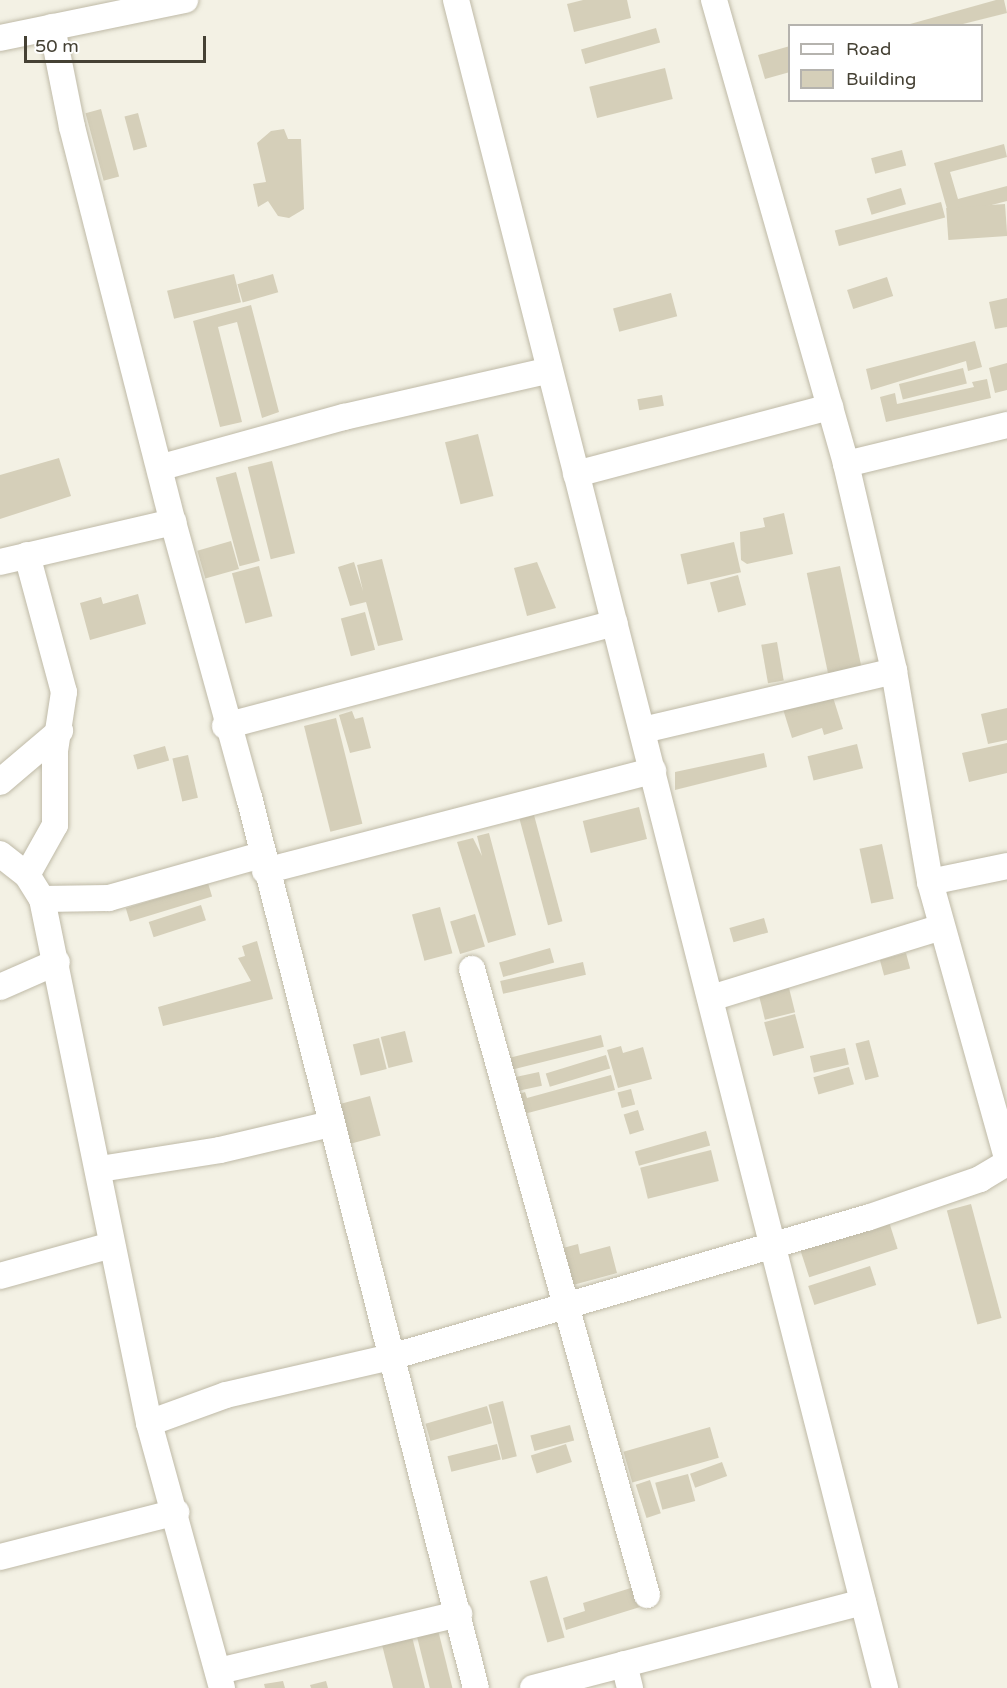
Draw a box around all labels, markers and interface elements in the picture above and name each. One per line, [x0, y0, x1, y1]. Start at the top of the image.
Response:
scale bar [27, 24, 208, 62]
legend [788, 24, 983, 102]
text: 50 m [35, 35, 79, 57]
text: Road [846, 38, 891, 60]
text: Building [846, 68, 916, 90]

